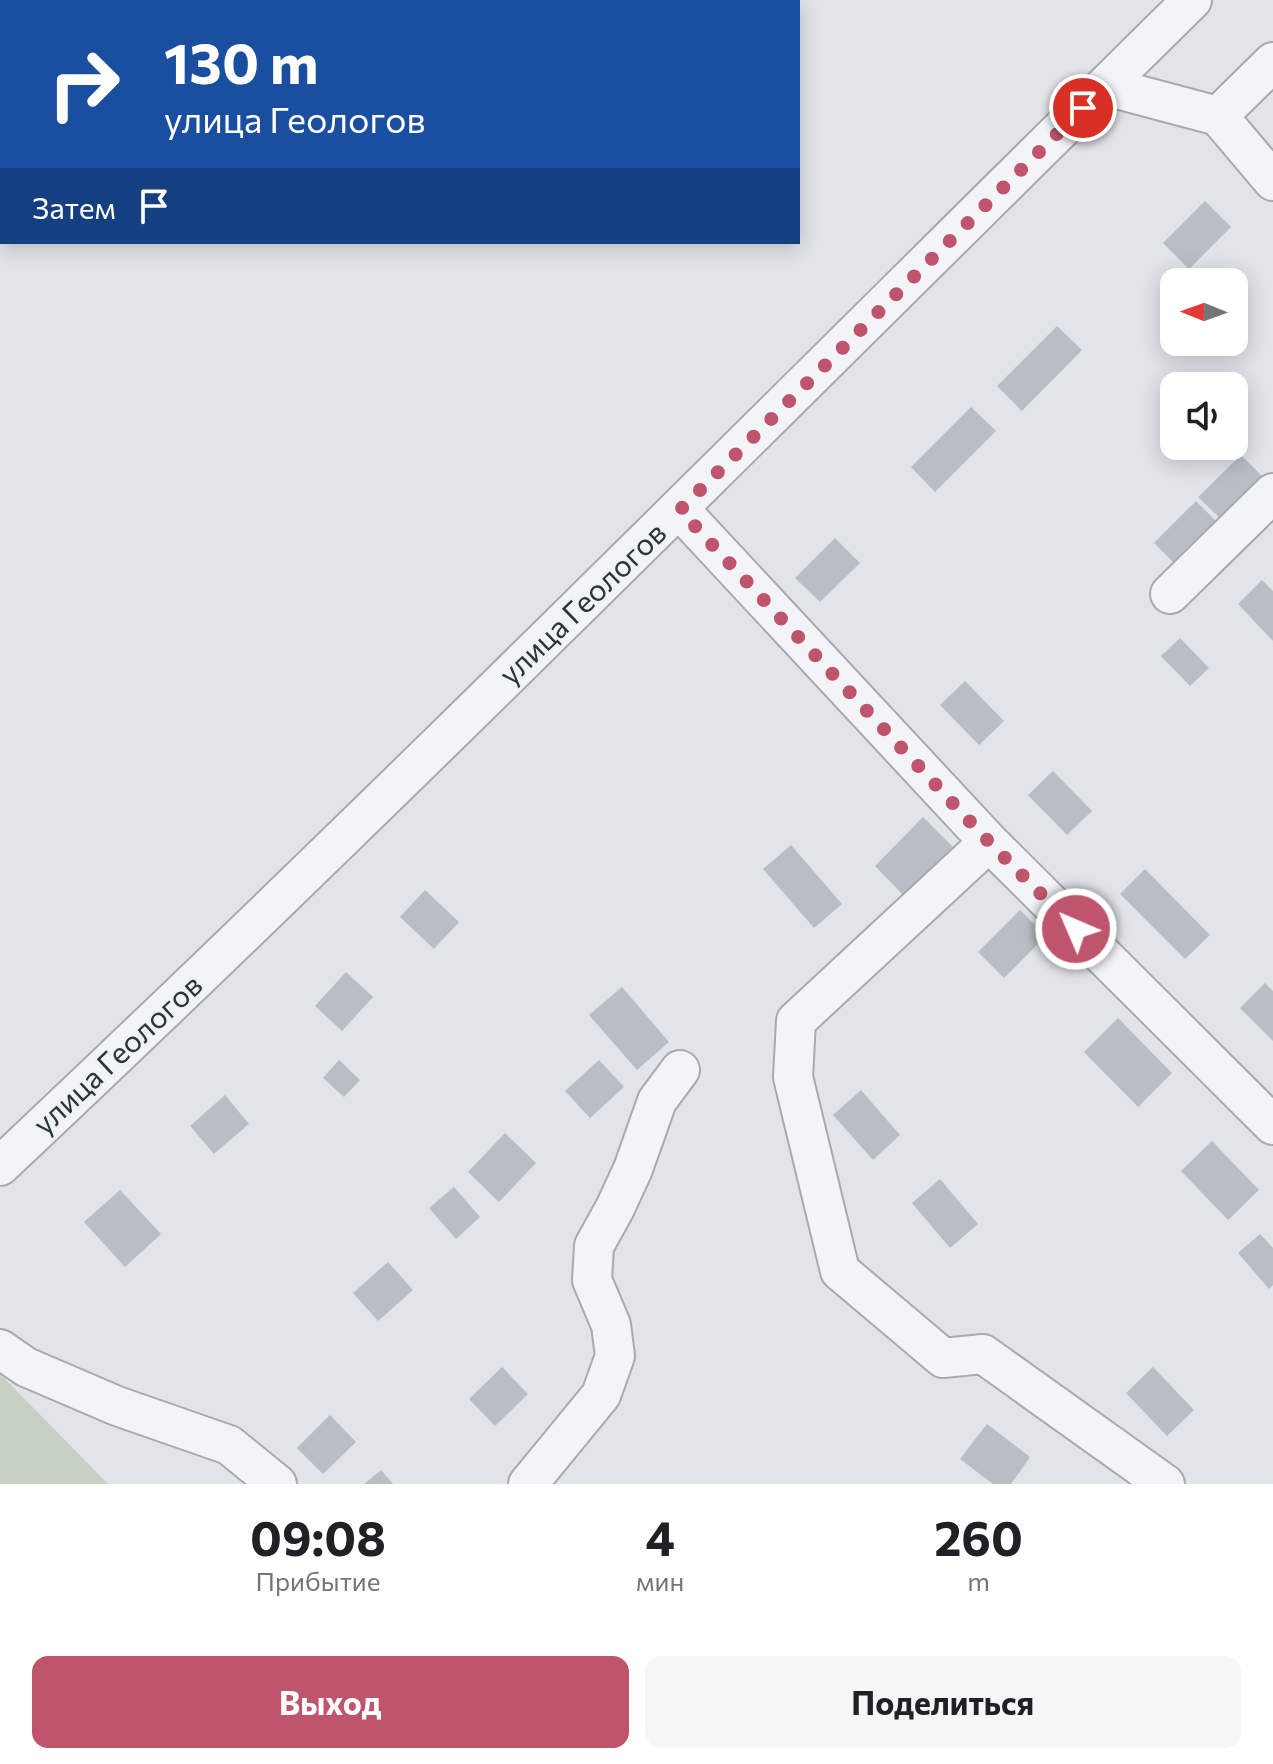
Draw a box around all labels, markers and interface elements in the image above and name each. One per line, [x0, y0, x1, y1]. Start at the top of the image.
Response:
text: 130 m [164, 27, 319, 96]
icon: right [32, 32, 136, 136]
pin [1049, 74, 1117, 142]
icon: arrive [1061, 86, 1105, 130]
text: улица Геологов [164, 96, 426, 140]
icon: arrive [132, 184, 176, 228]
text: Затем [32, 188, 116, 225]
north arrow [1160, 268, 1248, 356]
map controls [1160, 268, 1248, 460]
button: sound [1160, 372, 1248, 460]
street label: улица Геологов [490, 513, 673, 691]
position arrow [1034, 887, 1118, 971]
street label: улица Геологов [24, 965, 209, 1141]
text: 09:08 [250, 1507, 386, 1566]
text: 4 [645, 1507, 675, 1566]
text: 260 [934, 1507, 1023, 1566]
text: Прибытие [256, 1565, 381, 1596]
text: мин [636, 1565, 684, 1596]
text: m [967, 1565, 990, 1596]
button: Выход [32, 1656, 629, 1748]
button: Поделиться [645, 1656, 1241, 1748]

